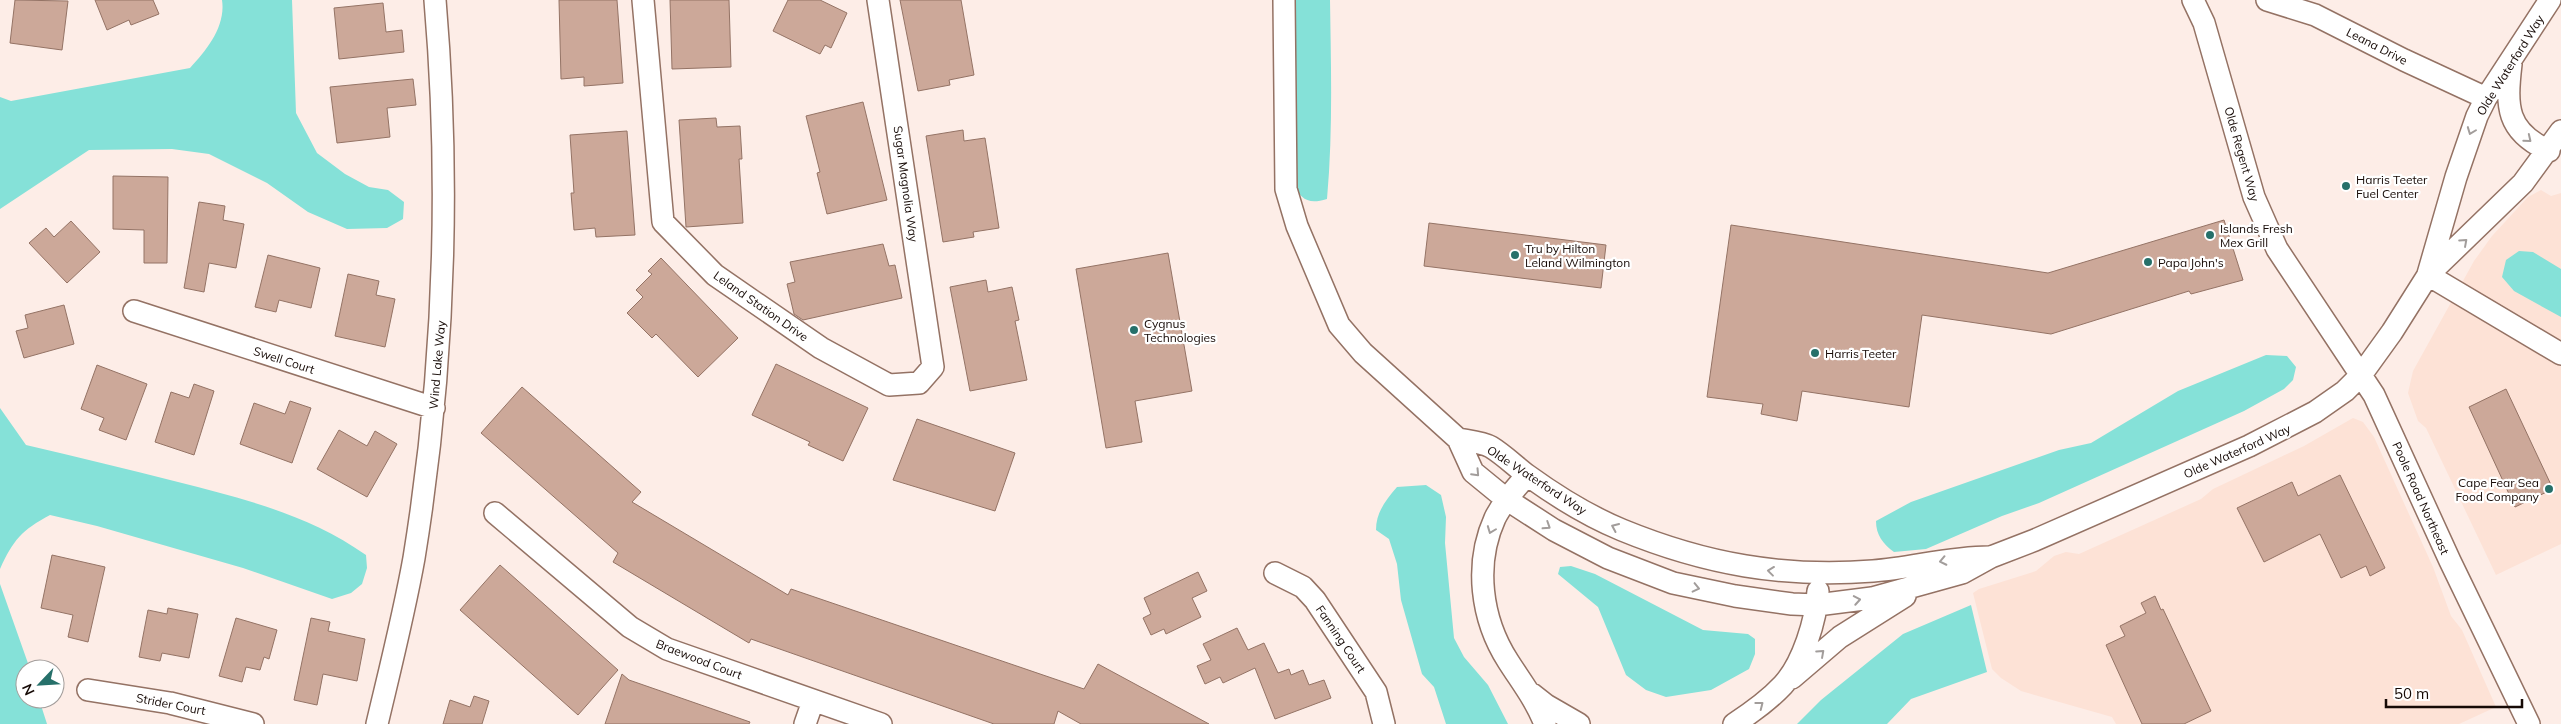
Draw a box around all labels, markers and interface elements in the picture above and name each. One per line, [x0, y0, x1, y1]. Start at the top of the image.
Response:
street label: Olde Waterford Way [2473, 11, 2547, 118]
street label: Leana Drive [2344, 24, 2410, 68]
street label: Olde Regent Way [2221, 105, 2263, 204]
street label: Sugar Magnolia Way [890, 125, 922, 244]
one-way arrow [2467, 127, 2477, 135]
one-way arrow [2522, 133, 2531, 142]
place label: Harris Teeter Fuel Center [2356, 172, 2428, 201]
marker: Harris Teeter Fuel Center [2340, 180, 2352, 192]
place label: Islands Fresh Mex Grill [2220, 221, 2293, 250]
marker: Islands Fresh Mex Grill [2204, 229, 2216, 241]
one-way arrow [2458, 239, 2467, 248]
place label: Tru by Hilton Leland Wilmington [1525, 241, 1630, 270]
marker: Tru by Hilton Leland Wilmington [1509, 249, 1521, 261]
place label: Papa John's [2158, 255, 2224, 270]
marker: Papa John's [2142, 256, 2154, 268]
street label: Leland Station Drive [711, 268, 811, 344]
place label: Cygnus Technologies [1144, 316, 1216, 345]
street label: Wind Lake Way [426, 319, 448, 410]
marker: Cygnus Technologies [1128, 324, 1140, 336]
street label: Swell Court [251, 343, 317, 377]
place label: Harris Teeter [1825, 346, 1897, 361]
marker: Harris Teeter [1809, 347, 1821, 359]
street label: Olde Waterford Way [2181, 420, 2293, 481]
street label: Poole Road Northeast [2389, 439, 2453, 557]
street label: Olde Waterford Way [1484, 442, 1590, 518]
one-way arrow [1470, 467, 1479, 476]
place label: Cape Fear Sea Food Company [2456, 475, 2540, 504]
marker: Cape Fear Sea Food Company [2543, 483, 2555, 495]
one-way arrow [1542, 519, 1551, 529]
one-way arrow [1611, 523, 1620, 534]
one-way arrow [1486, 525, 1497, 534]
one-way arrow [1939, 555, 1947, 565]
one-way arrow [1767, 566, 1775, 577]
one-way arrow [1692, 582, 1701, 593]
one-way arrow [1853, 596, 1861, 606]
street label: Fanning Court [1313, 602, 1369, 676]
street label: Braewood Court [654, 636, 744, 682]
one-way arrow [1816, 650, 1825, 659]
north arrow [15, 659, 65, 709]
scale bar [2386, 676, 2522, 708]
text: N [18, 681, 39, 698]
text: 50 m [2394, 684, 2429, 703]
street label: Strider Court [135, 690, 207, 718]
one-way arrow [1754, 703, 1763, 711]

